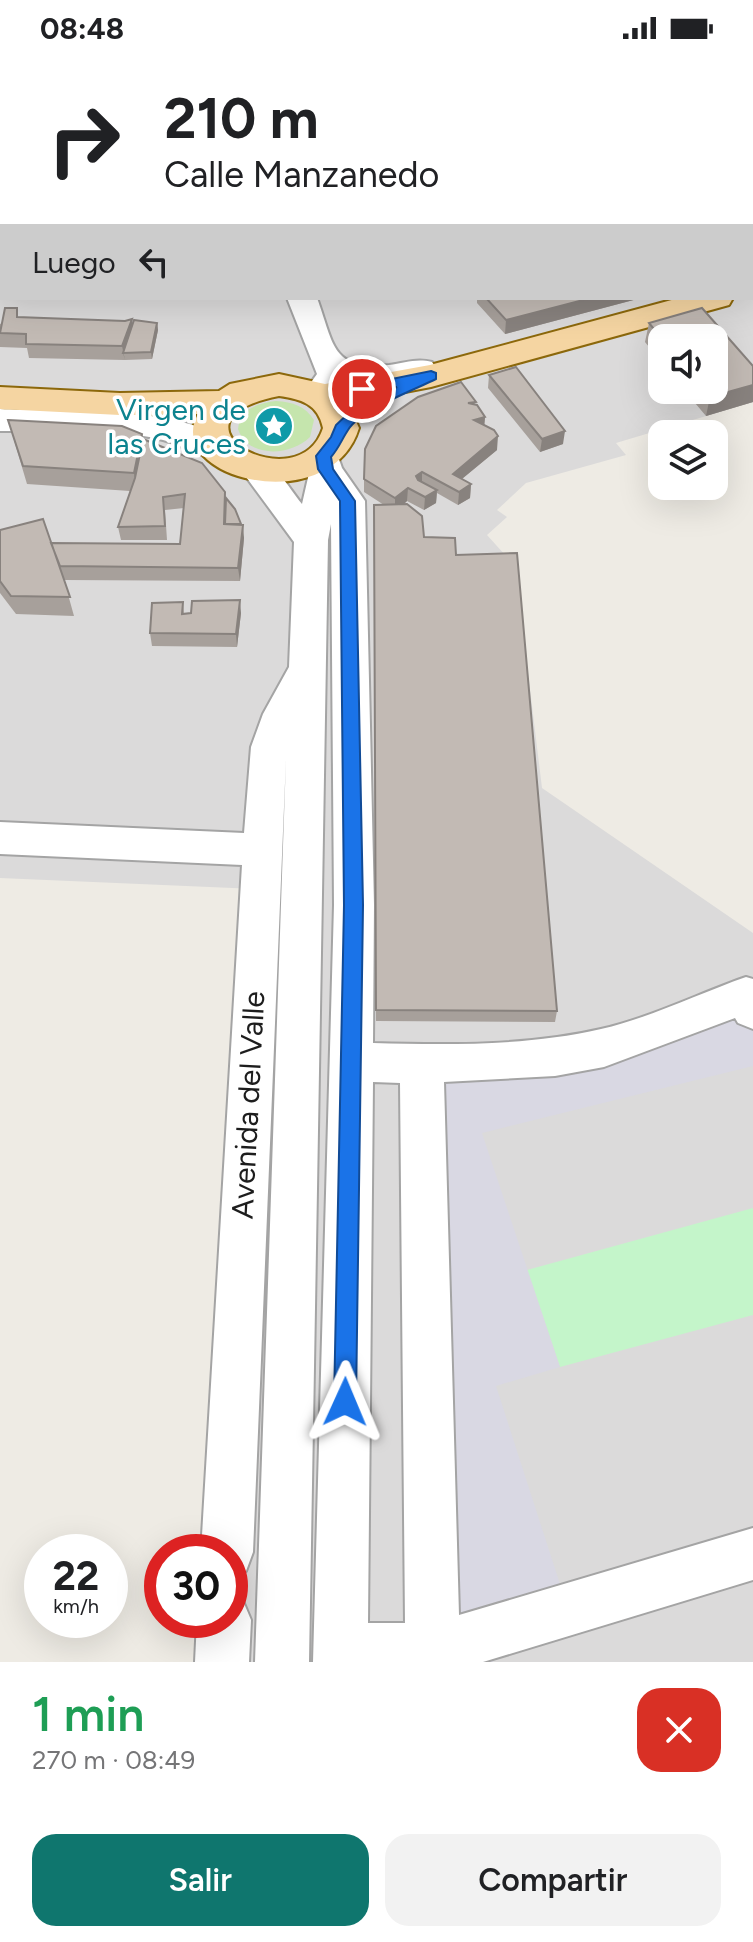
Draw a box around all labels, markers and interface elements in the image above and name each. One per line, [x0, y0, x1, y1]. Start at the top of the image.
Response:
text: 08:48 [40, 10, 124, 47]
text: 210 m [164, 85, 319, 152]
icon: right [32, 88, 136, 192]
text: Calle Manzanedo [164, 153, 439, 196]
icon: left [132, 240, 176, 284]
text: Luego [32, 244, 116, 281]
map controls [648, 324, 728, 500]
button: sound [648, 324, 728, 404]
pin [328, 355, 396, 423]
icon: arrive [340, 367, 384, 411]
place label: Virgen de las Cruces [108, 391, 246, 462]
place icon: Virgen de las Cruces [253, 405, 295, 447]
button: layers [648, 420, 728, 500]
street label: Avenida del Valle [224, 990, 272, 1220]
position arrow [303, 1360, 387, 1444]
speed limit sign: 30 [144, 1534, 248, 1638]
text: 22 [53, 1552, 99, 1600]
text: km/h [53, 1594, 99, 1618]
text: 1 min [32, 1685, 144, 1743]
button: close [637, 1688, 721, 1772]
text: 270 m · 08:49 [32, 1744, 195, 1776]
button: Salir [32, 1834, 369, 1926]
button: Compartir [385, 1834, 721, 1926]

